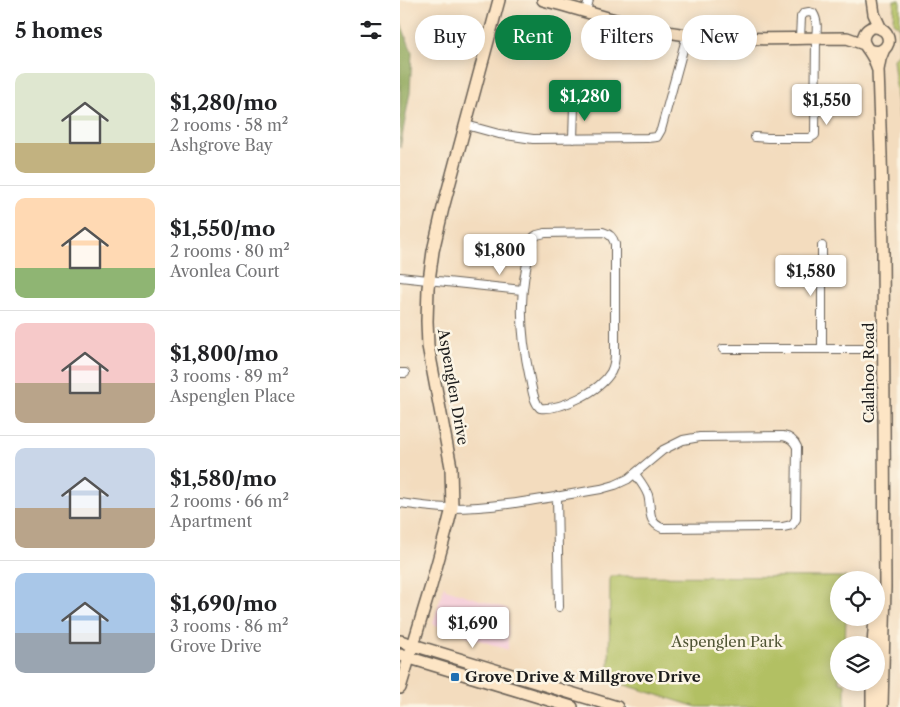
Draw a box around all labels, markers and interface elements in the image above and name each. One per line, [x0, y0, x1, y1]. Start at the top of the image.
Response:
chip: Buy [415, 15, 485, 60]
chip: Rent [495, 15, 571, 60]
chip: Filters [581, 15, 672, 60]
chip: New [682, 15, 757, 60]
icon: filters [357, 16, 385, 44]
text: 5 homes [15, 18, 103, 43]
pin: $1,280 [544, 80, 626, 122]
pin: $1,550 [786, 84, 868, 126]
text: $1,280 [560, 86, 610, 106]
text: $1,280/mo [170, 90, 277, 115]
text: $1,550 [803, 90, 851, 110]
icon: home [55, 93, 115, 153]
text: 2 rooms · 58 m² [170, 115, 288, 135]
text: Ashgrove Bay [170, 135, 273, 155]
text: $1,550/mo [170, 216, 275, 241]
icon: home [55, 218, 115, 278]
pin: $1,800 [459, 234, 541, 276]
text: $1,800 [475, 240, 525, 260]
text: 2 rooms · 80 m² [170, 241, 290, 261]
pin: $1,580 [770, 254, 852, 297]
text: Avonlea Court [170, 261, 280, 281]
text: $1,580 [786, 261, 836, 281]
street label: Calahoo Road [859, 323, 878, 423]
street label: Aspenglen Drive [434, 326, 473, 447]
text: $1,800/mo [170, 341, 278, 366]
icon: home [55, 343, 115, 403]
text: 3 rooms · 89 m² [170, 366, 289, 386]
text: Aspenglen Place [170, 386, 295, 406]
text: $1,580/mo [170, 466, 277, 491]
icon: home [55, 468, 115, 528]
text: 2 rooms · 66 m² [170, 491, 289, 511]
text: Apartment [170, 511, 252, 531]
map controls [830, 571, 885, 691]
button: locate [830, 571, 885, 626]
text: $1,690/mo [170, 591, 277, 616]
icon: home [55, 593, 115, 653]
pin: $1,690 [432, 606, 514, 649]
text: $1,690 [448, 613, 498, 633]
text: 3 rooms · 86 m² [170, 616, 289, 636]
park label: Aspenglen Park [670, 632, 784, 651]
text: Grove Drive [170, 636, 262, 656]
button: layers [830, 636, 885, 691]
place label: Grove Drive & Millgrove Drive [465, 667, 701, 686]
marker: Grove Drive & Millgrove Drive [449, 671, 461, 683]

